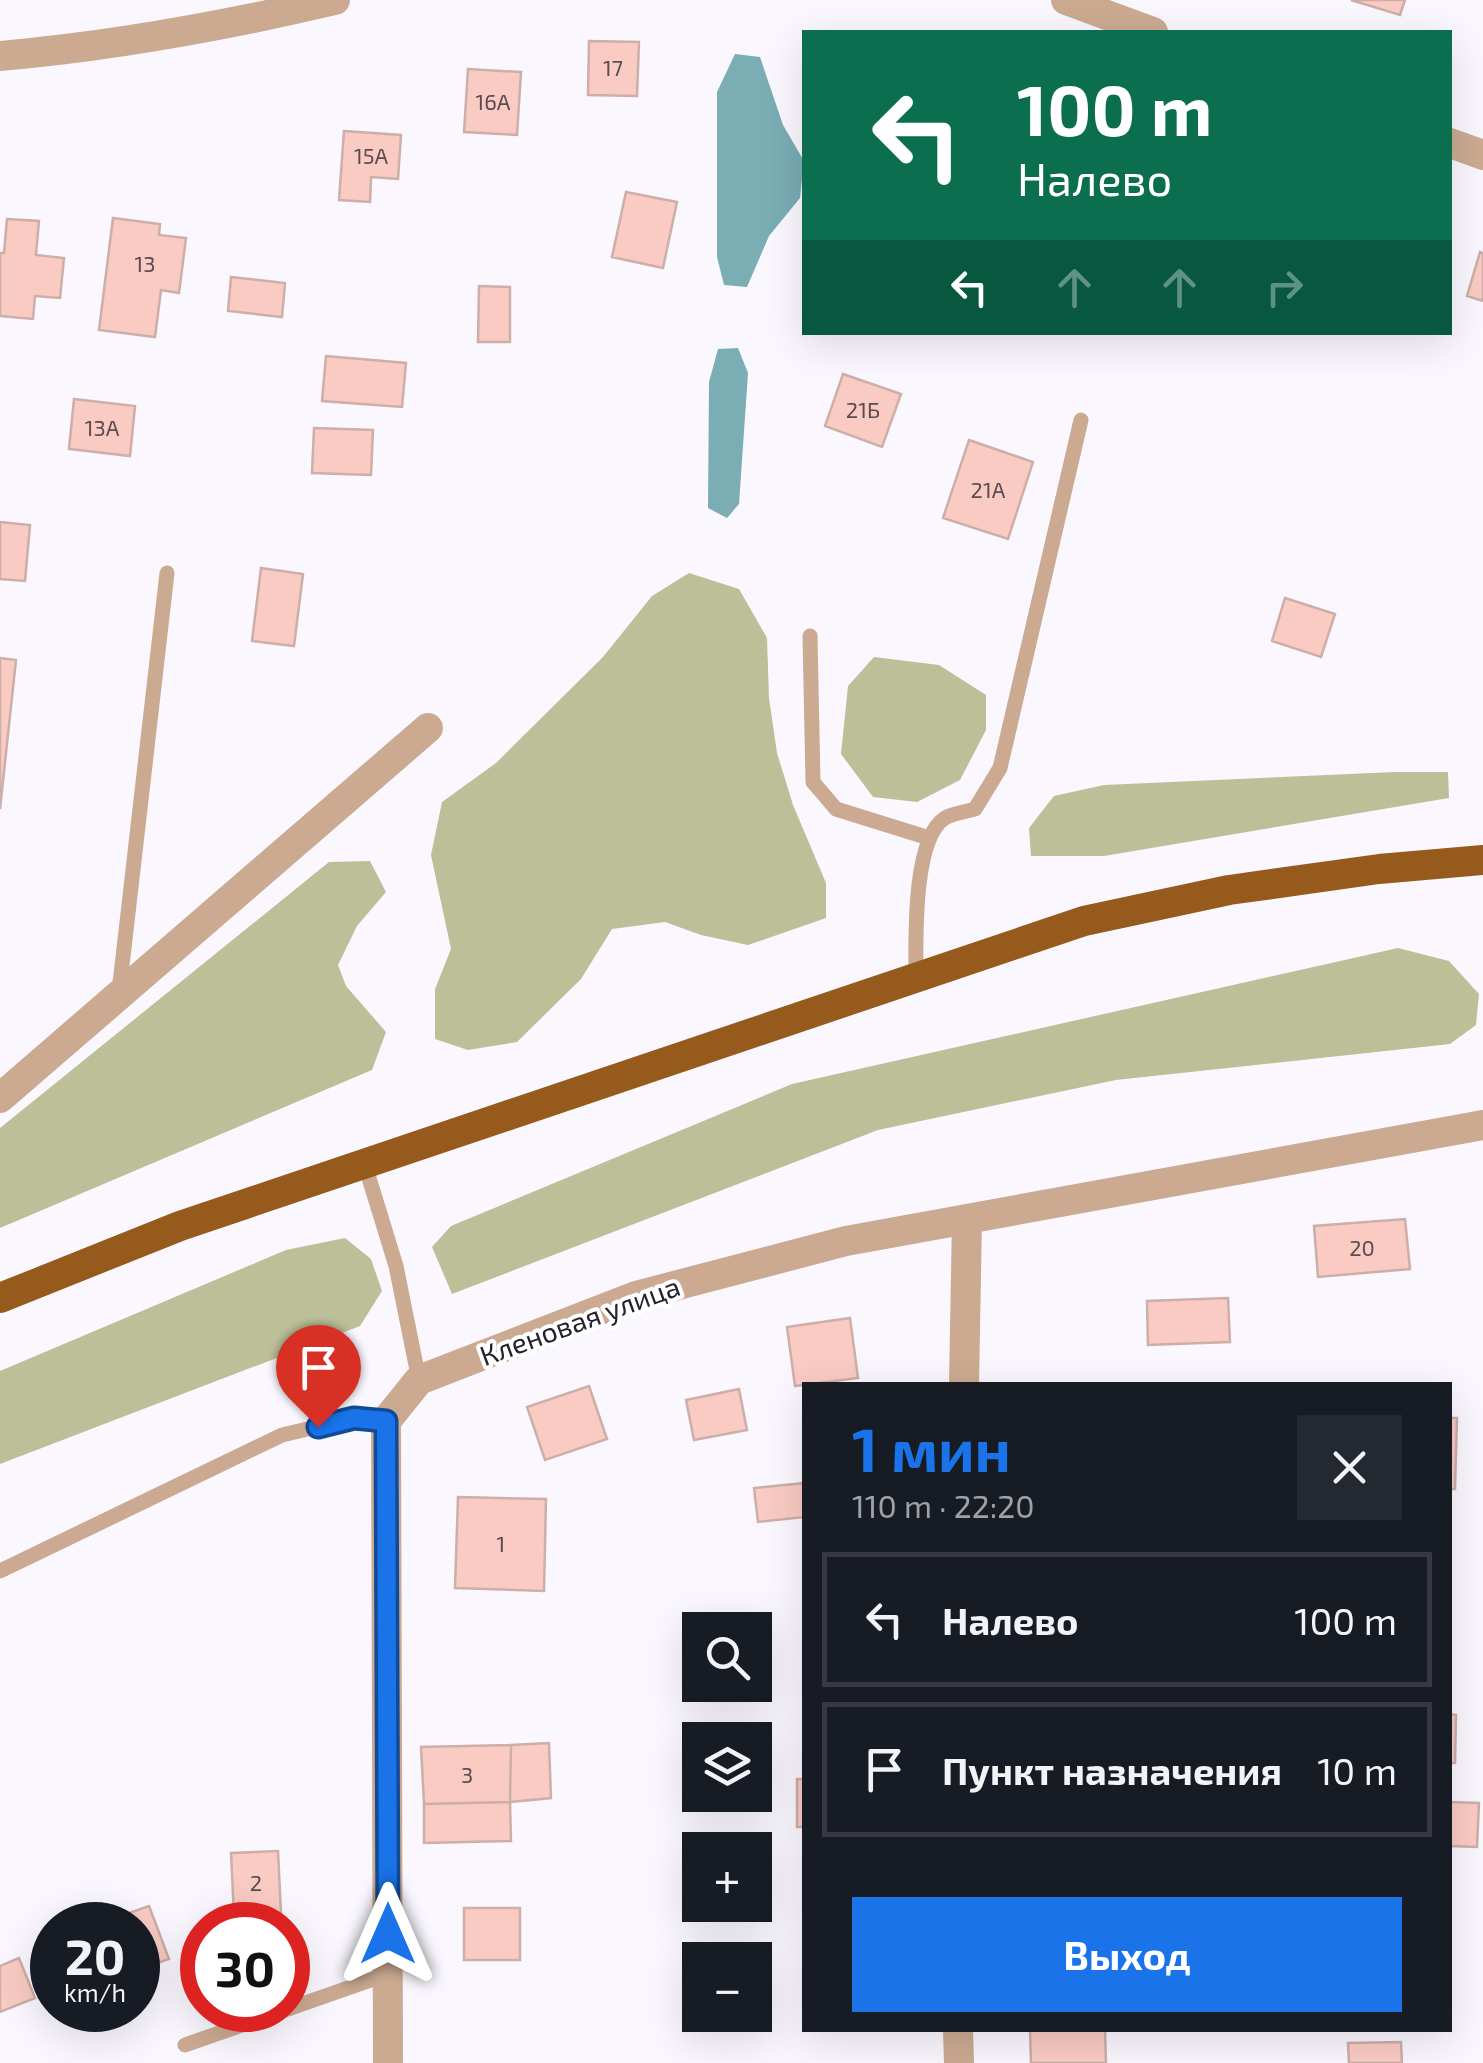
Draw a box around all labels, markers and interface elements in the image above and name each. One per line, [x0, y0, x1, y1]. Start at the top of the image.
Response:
house number: 17 [603, 54, 623, 80]
text: 100 m [1017, 66, 1212, 150]
icon: left [852, 70, 982, 200]
house number: 16А [475, 88, 511, 114]
house number: 15А [354, 142, 388, 168]
text: Налево [1017, 151, 1172, 205]
house number: 13 [135, 250, 156, 276]
icon: left [942, 260, 997, 315]
icon: ahead [1047, 260, 1102, 315]
icon: ahead [1152, 260, 1207, 315]
icon: right [1257, 260, 1312, 315]
house number: 21Б [846, 396, 880, 422]
house number: 13А [85, 414, 120, 440]
house number: 21А [971, 476, 1006, 502]
house number: 20 [1349, 1234, 1375, 1260]
street label: Кленовая улица [475, 1268, 684, 1372]
pin [276, 1325, 361, 1428]
icon: arrive [291, 1340, 346, 1395]
text: 1 мин [852, 1412, 1011, 1484]
button: close [1297, 1415, 1402, 1520]
text: 110 m · 22:20 [852, 1486, 1035, 1524]
house number: 1 [497, 1530, 505, 1556]
icon: left [857, 1592, 912, 1647]
text: Налево [942, 1597, 1078, 1643]
text: 100 m [1294, 1597, 1397, 1643]
map controls [682, 1612, 772, 2032]
button: search [682, 1612, 772, 1702]
button: layers [682, 1722, 772, 1812]
icon: arrive [857, 1742, 912, 1797]
text: Пункт назначения [942, 1747, 1282, 1793]
text: 10 m [1317, 1747, 1397, 1793]
house number: 3 [461, 1761, 473, 1787]
button: + [682, 1832, 772, 1922]
house number: 2 [250, 1869, 262, 1895]
position arrow [336, 1882, 440, 1986]
button: Выход [852, 1897, 1402, 2012]
speed limit sign: 30 [180, 1902, 310, 2032]
text: 20 [65, 1925, 125, 1985]
button: − [682, 1942, 772, 2032]
text: km/h [64, 1977, 126, 2007]

